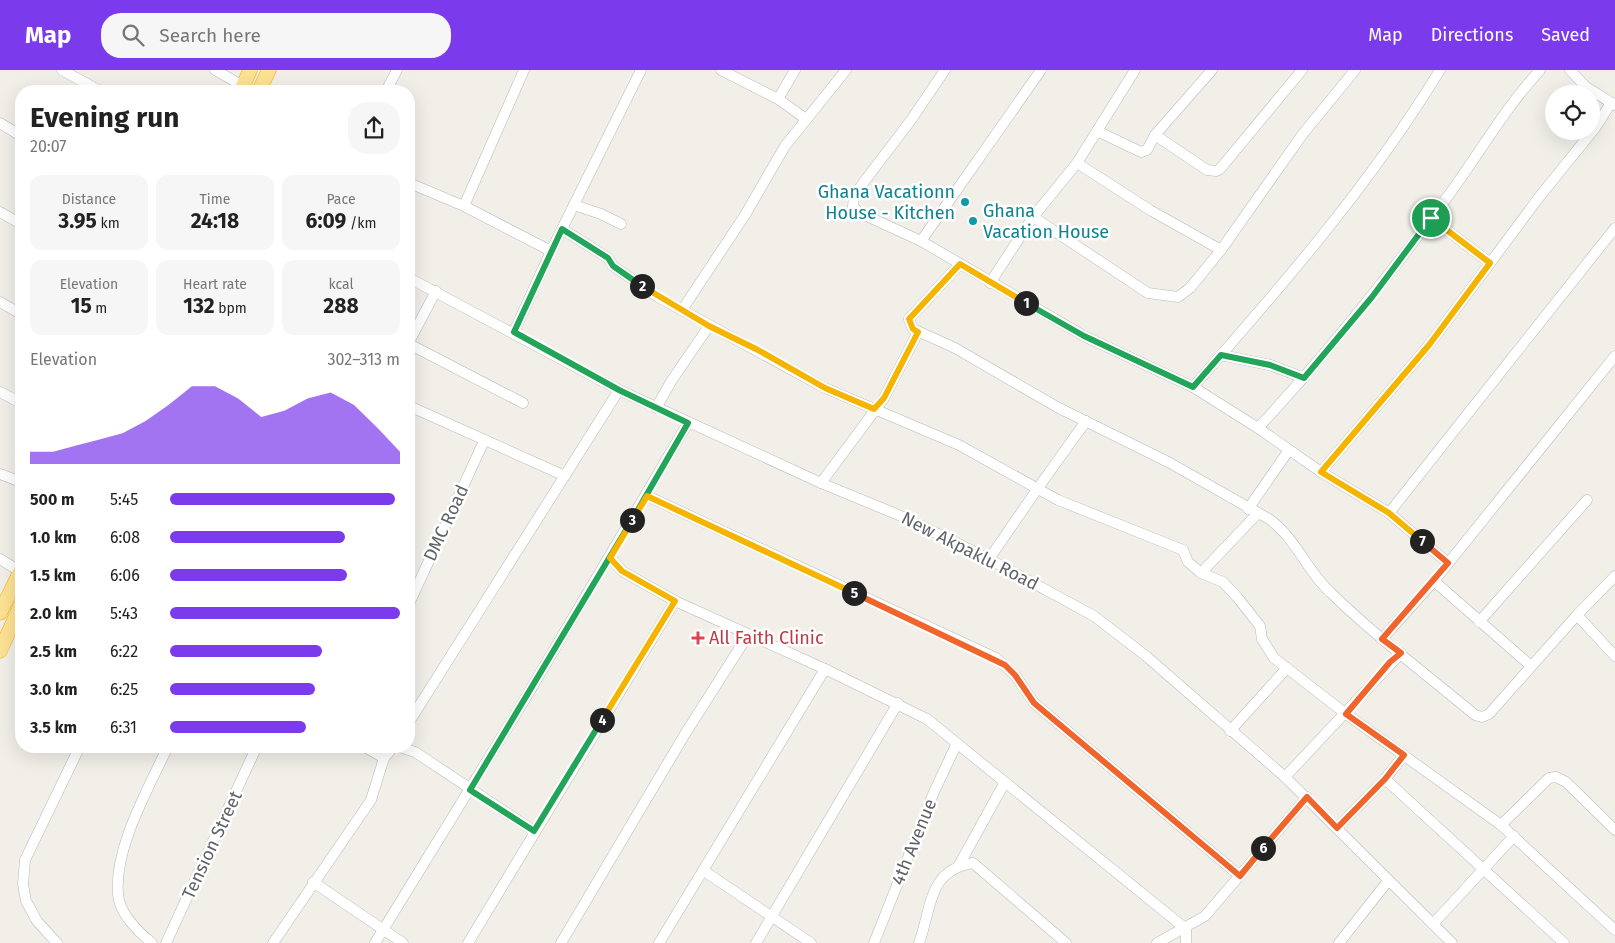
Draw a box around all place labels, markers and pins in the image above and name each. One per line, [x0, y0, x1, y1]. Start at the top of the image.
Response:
place label: Ghana Vacationn House - Kitchen [818, 181, 955, 224]
marker: Ghana Vacationn House - Kitchen [959, 196, 971, 208]
pin [1410, 197, 1452, 239]
place label: Ghana Vacation House [983, 200, 1109, 243]
marker: Ghana Vacation House [967, 215, 979, 227]
pin: 2 [630, 274, 654, 298]
pin: 1 [1014, 290, 1038, 316]
pin: 3 [620, 508, 644, 532]
pin: 7 [1410, 528, 1434, 554]
pin: 5 [842, 580, 866, 606]
place label: All Faith Clinic [709, 627, 824, 649]
marker: All Faith Clinic [691, 631, 705, 645]
pin: 4 [590, 708, 614, 732]
pin: 6 [1250, 836, 1276, 860]

